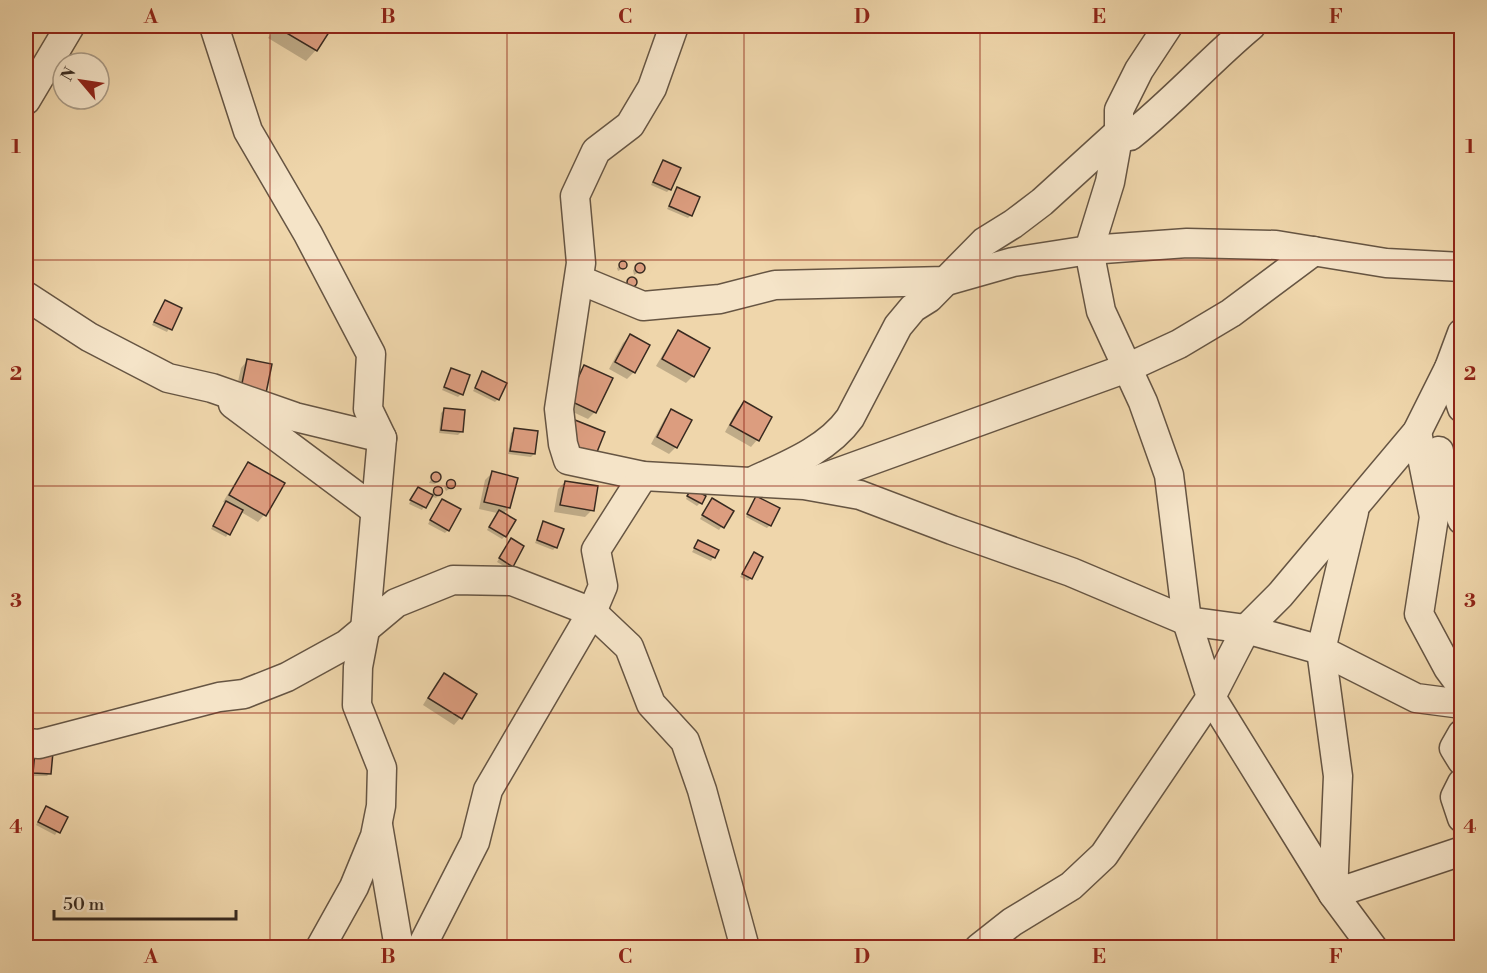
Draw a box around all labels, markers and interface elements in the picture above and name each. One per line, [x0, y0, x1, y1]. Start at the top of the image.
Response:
text: A [143, 5, 159, 30]
text: B [380, 5, 396, 30]
text: C [618, 5, 632, 30]
text: D [854, 5, 870, 30]
text: E [1092, 5, 1106, 30]
text: F [1329, 5, 1343, 30]
north arrow [51, 51, 111, 111]
text: N [57, 64, 81, 85]
text: 1 [11, 135, 21, 160]
text: 1 [1465, 135, 1475, 160]
text: 2 [10, 362, 22, 387]
text: 2 [1464, 362, 1476, 387]
text: 3 [10, 589, 22, 614]
text: 3 [1464, 589, 1476, 614]
text: 4 [9, 815, 23, 840]
text: 4 [1463, 815, 1477, 840]
scale bar [54, 883, 236, 921]
text: 50 m [63, 893, 105, 916]
text: A [143, 945, 159, 970]
text: B [380, 945, 396, 970]
text: C [618, 945, 632, 970]
text: D [854, 945, 870, 970]
text: E [1092, 945, 1106, 970]
text: F [1329, 945, 1343, 970]

